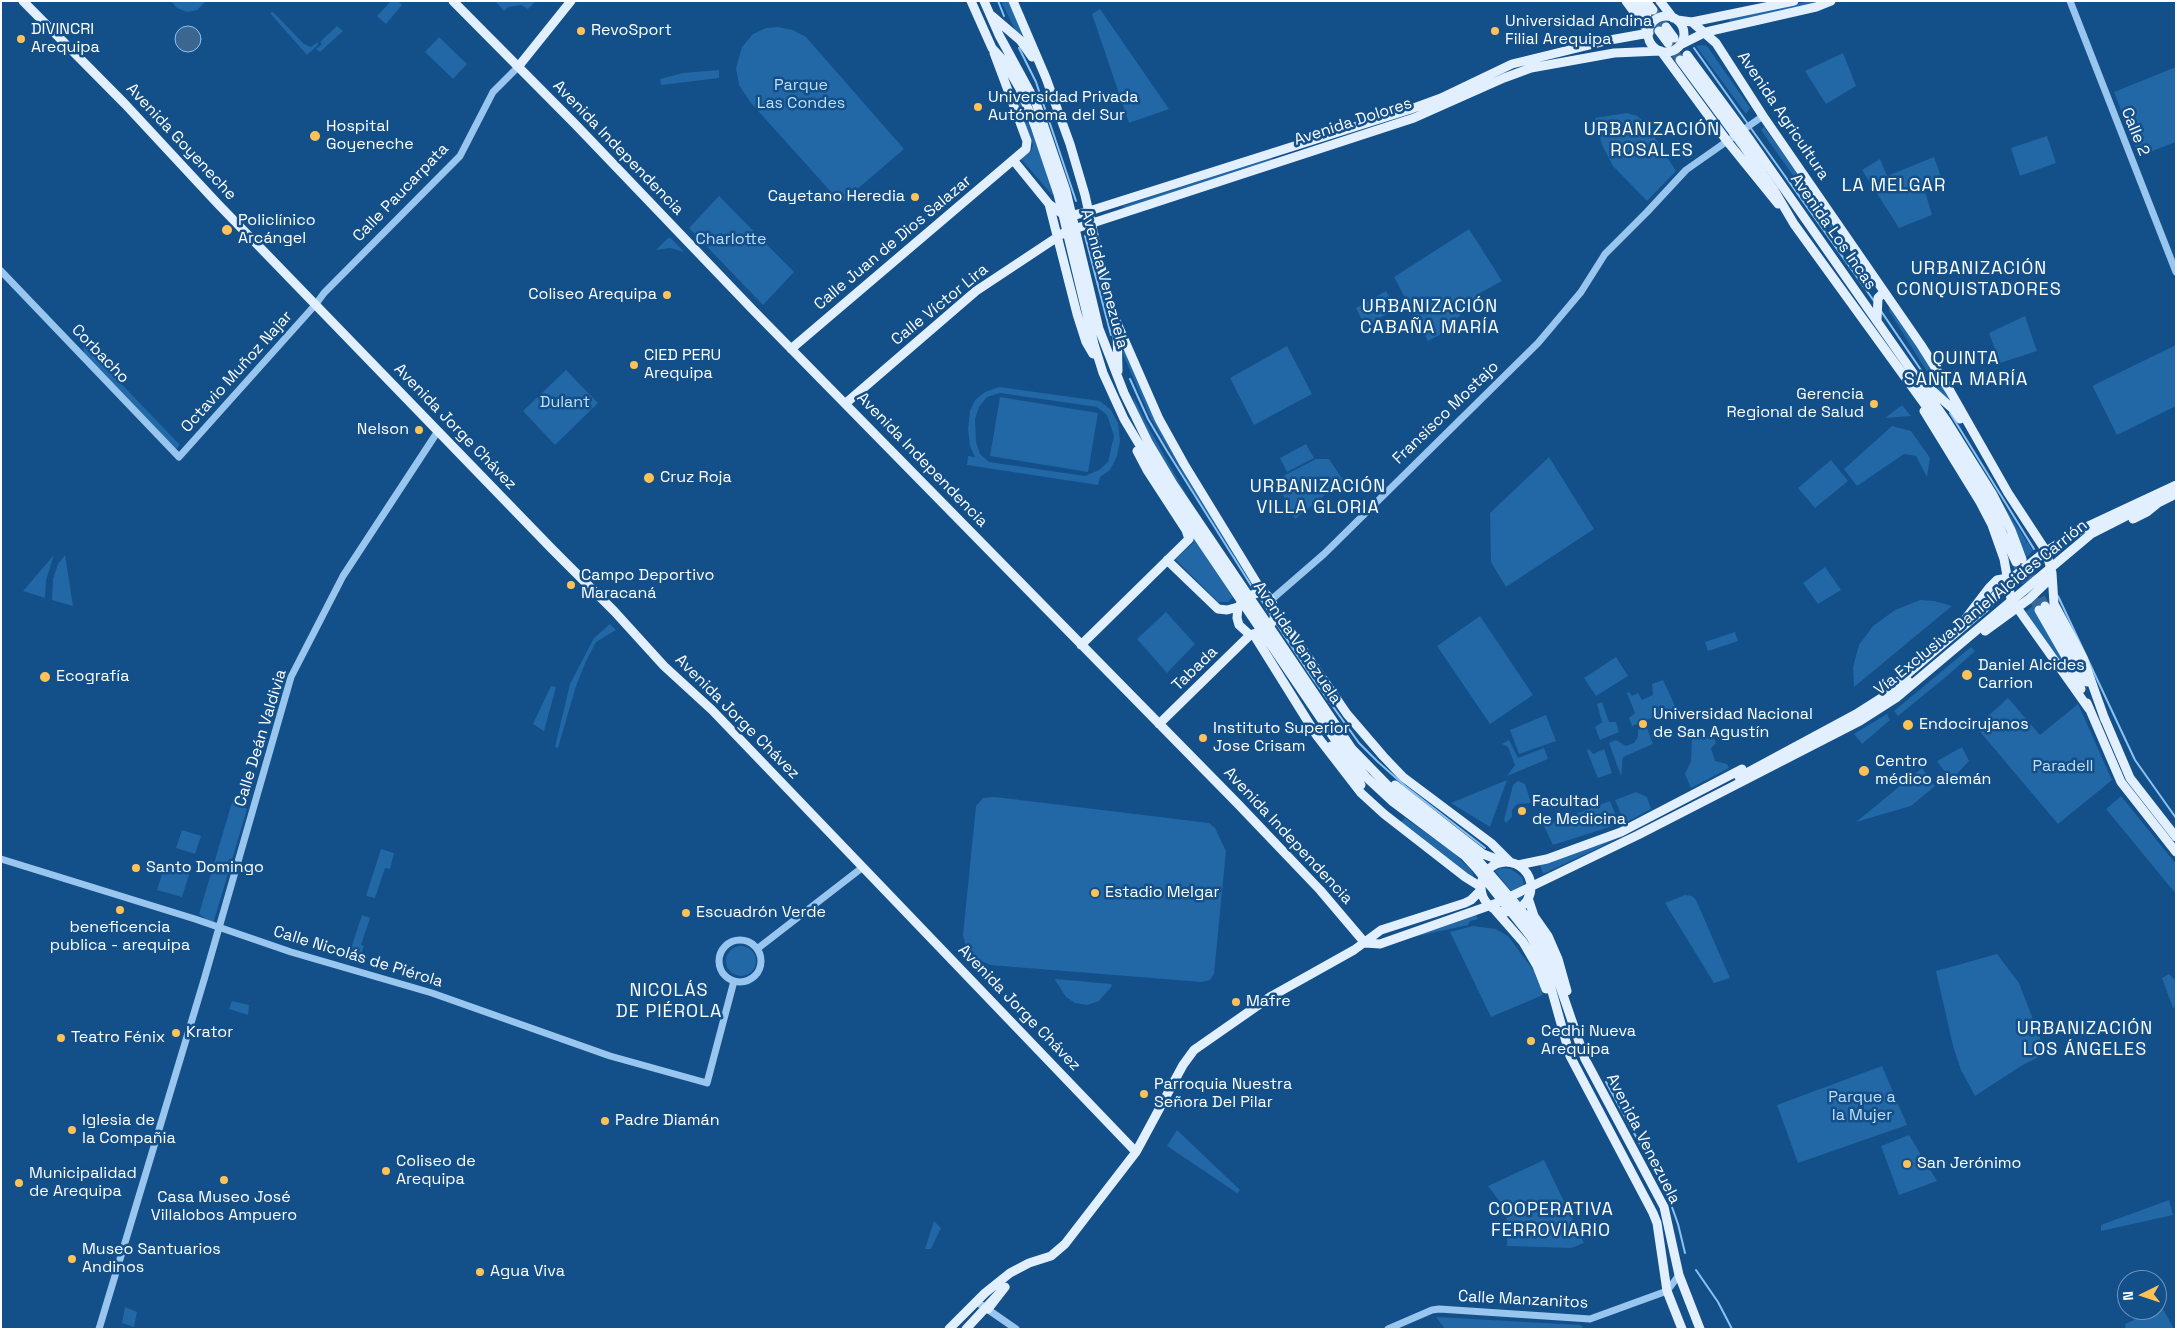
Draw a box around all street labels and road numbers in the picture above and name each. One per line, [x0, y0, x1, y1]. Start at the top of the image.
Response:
street label: Avenida Agricultura [1733, 48, 1833, 184]
street label: Avenida Independencia [548, 76, 688, 220]
street label: Avenida Goyeneche [122, 80, 240, 204]
street label: Avenida Dolores [1292, 94, 1414, 150]
street label: Calle 2 [2117, 105, 2153, 159]
street label: Calle Paucarpata [349, 140, 453, 246]
street label: Avenida Los Incas [1786, 170, 1880, 294]
street label: Calle Juan de Dios Salazar [810, 172, 976, 314]
street label: Avenida Venezuela [1076, 207, 1132, 351]
street label: Calle Víctor Lira [888, 260, 992, 350]
street label: Octavio Muñoz Najar [177, 307, 297, 437]
street label: Corbacho [67, 320, 133, 388]
street label: Fransisco Mostajo [1389, 357, 1503, 469]
street label: Avenida Jorge Chávez [390, 360, 520, 494]
street label: Avenida Independencia [852, 388, 992, 532]
street label: Vía Exclusiva Daniel Alcides Carrión [1871, 516, 2091, 700]
street label: Avenida Venezuela [1249, 578, 1345, 708]
street label: Tabada [1168, 643, 1222, 695]
street label: Avenida Jorge Chávez [671, 651, 803, 783]
street label: Calle Deán Valdivia [231, 667, 291, 809]
street label: Avenida Independencia [1220, 764, 1356, 908]
street label: Calle Nicolás de Piérola [271, 922, 445, 992]
street label: Avenida Jorge Chávez [954, 941, 1084, 1075]
street label: Avenida Venezuela [1602, 1071, 1684, 1207]
street label: Calle Manzanitos [1457, 1287, 1589, 1313]

